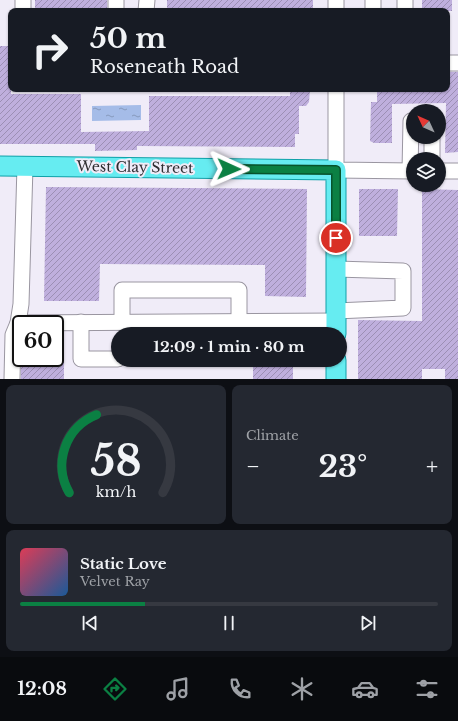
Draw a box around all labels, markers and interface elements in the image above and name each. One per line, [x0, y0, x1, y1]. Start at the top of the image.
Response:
text: 50 m [90, 21, 166, 56]
icon: right [24, 24, 76, 76]
text: Roseneath Road [90, 56, 239, 78]
north arrow [406, 104, 446, 144]
map controls [406, 104, 446, 192]
position arrow [208, 148, 250, 190]
button: layers [406, 152, 446, 192]
street label: West Clay Street [75, 157, 194, 177]
pin [319, 221, 353, 255]
icon: arrive [325, 227, 347, 249]
speed limit sign: 60 [12, 315, 64, 367]
text: 12:09 · 1 min · 80 m [153, 337, 305, 356]
text: Climate [246, 427, 299, 444]
text: 58 [90, 435, 142, 486]
text: 23° [319, 448, 367, 485]
text: − [246, 453, 260, 480]
text: + [426, 453, 438, 480]
text: km/h [96, 482, 136, 500]
text: Static Love [80, 554, 166, 573]
text: Velvet Ray [80, 573, 150, 590]
icon: previous [79, 612, 101, 634]
icon: pause [218, 612, 240, 634]
icon: next [357, 612, 379, 634]
icon: directions [101, 675, 129, 703]
icon: music [164, 675, 192, 703]
icon: phone [226, 675, 254, 703]
icon: climate [288, 675, 316, 703]
icon: car [351, 675, 379, 703]
icon: filters [413, 675, 441, 703]
text: 12:08 [17, 678, 67, 700]

